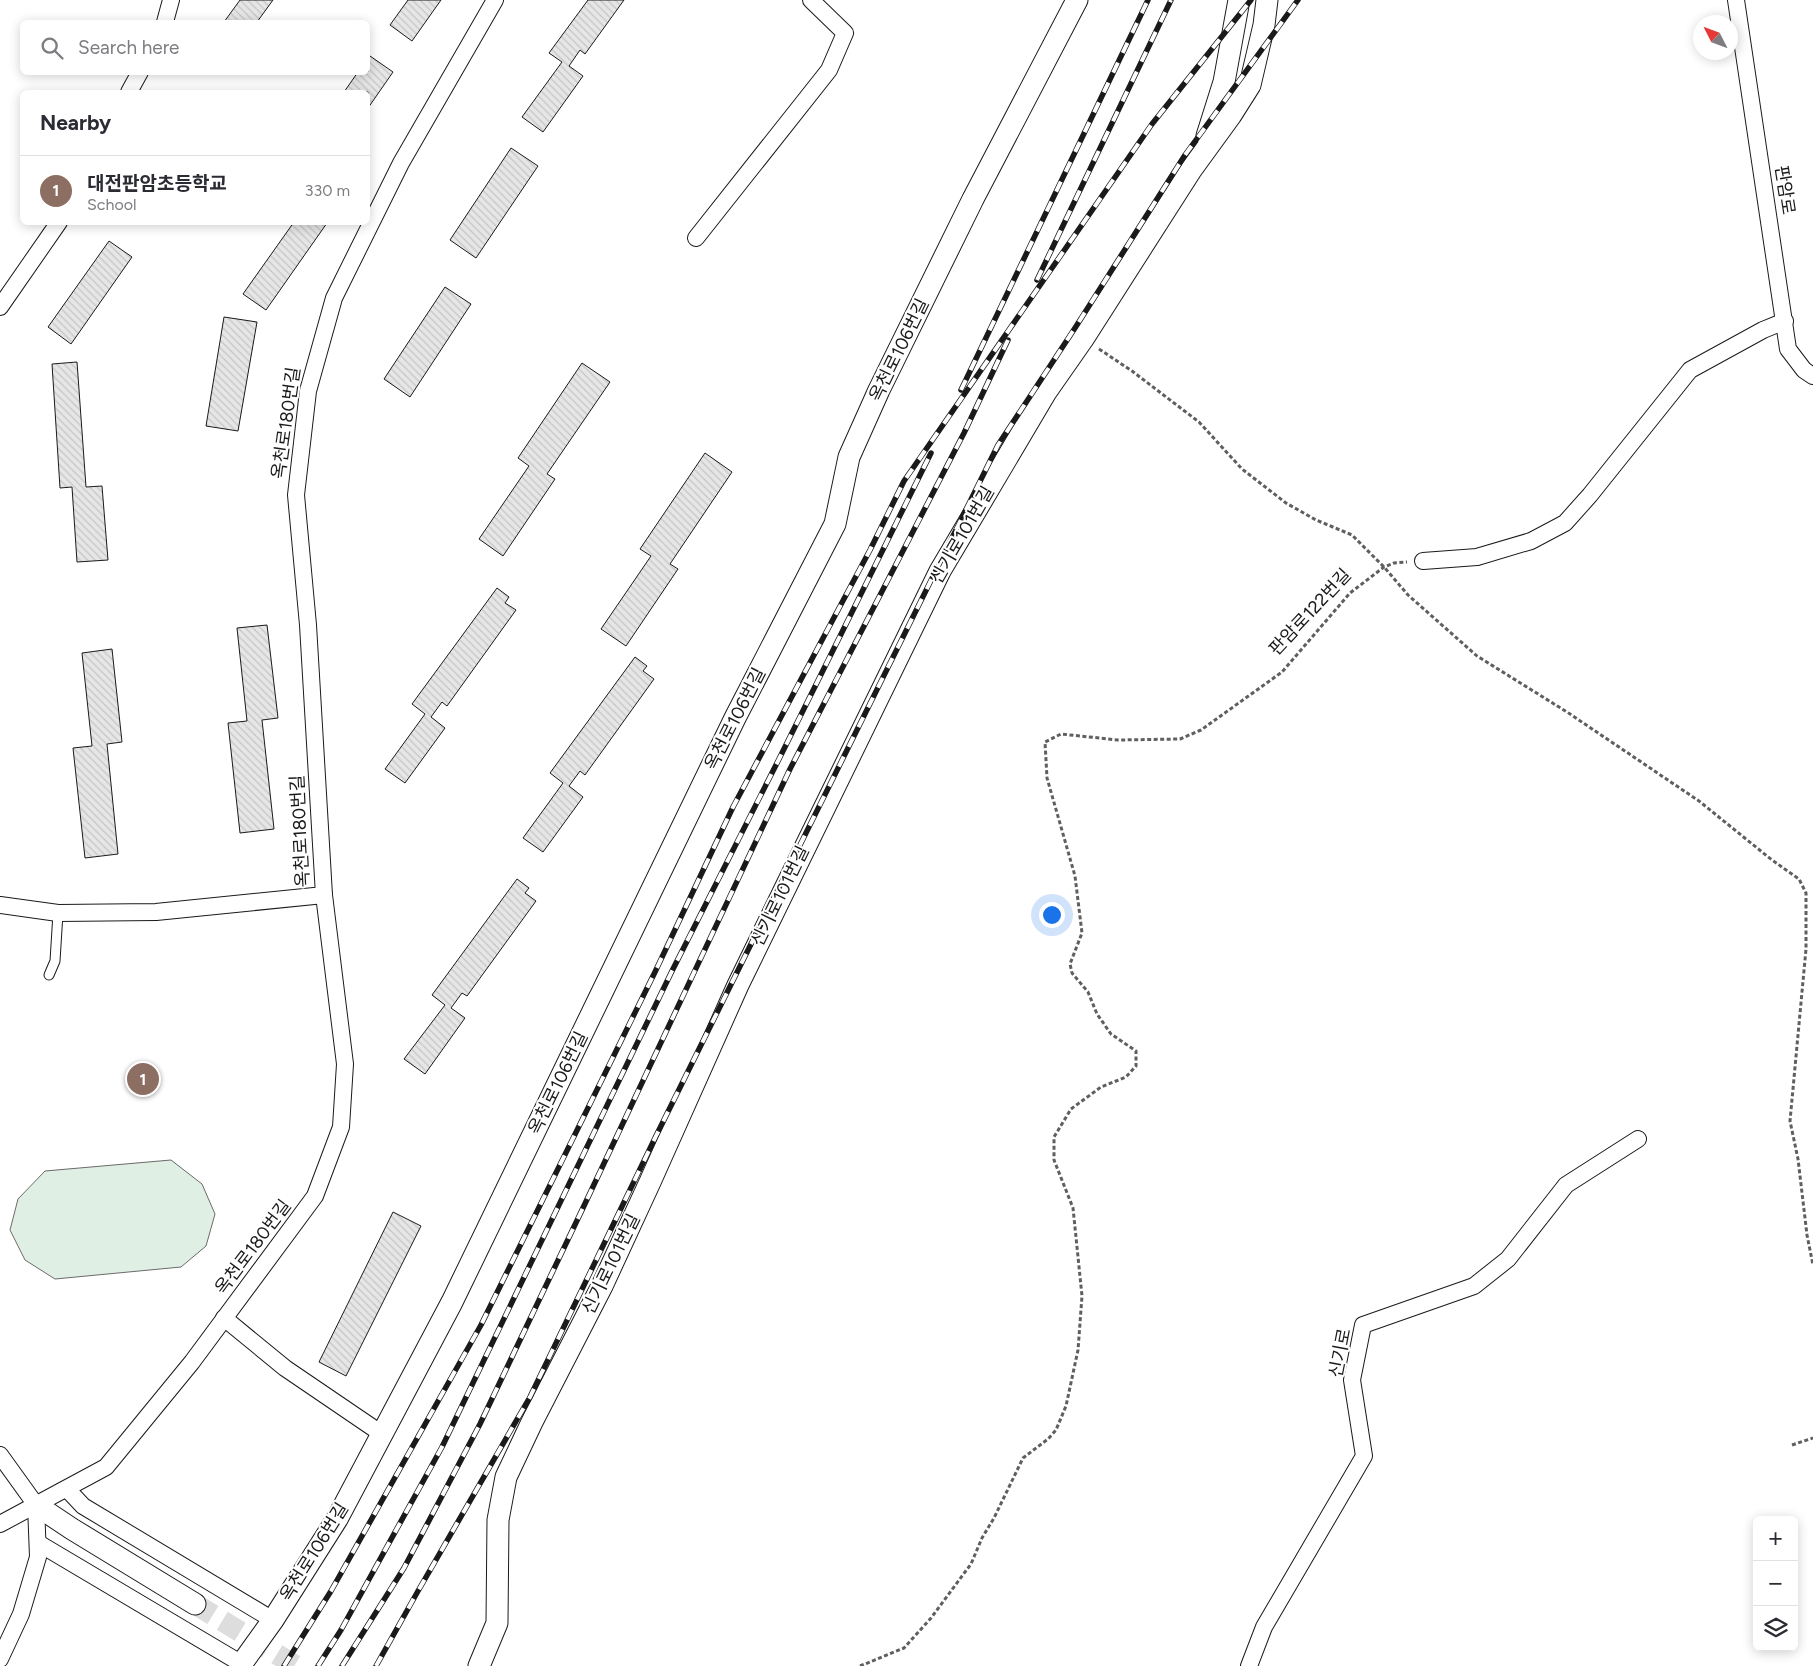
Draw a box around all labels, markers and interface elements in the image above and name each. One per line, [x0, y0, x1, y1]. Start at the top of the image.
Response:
north arrow [1693, 15, 1738, 60]
search box [20, 20, 370, 75]
icon: search [38, 34, 66, 62]
text: Search here [78, 36, 180, 59]
text: Nearby [40, 110, 111, 135]
street label: 판암로 [1770, 164, 1800, 216]
text: 대전판암초등학교 [87, 172, 227, 195]
text: 1 [53, 181, 59, 200]
text: 330 m [305, 181, 350, 200]
text: School [87, 195, 137, 214]
street label: 옥천로106번길 [865, 295, 933, 405]
street label: 옥천로180번길 [267, 366, 305, 480]
street label: 신기로101번길 [925, 482, 999, 588]
street label: 판암로122번길 [1264, 564, 1356, 660]
street label: 옥천로106번길 [700, 664, 770, 774]
street label: 옥천로180번길 [286, 774, 314, 888]
street label: 신기로101번길 [746, 842, 814, 950]
your location [1039, 902, 1065, 928]
street label: 옥천로106번길 [524, 1028, 592, 1138]
pin: 1 [127, 1060, 159, 1098]
street label: 옥천로180번길 [210, 1195, 296, 1299]
street label: 신기로101번길 [577, 1210, 645, 1318]
street label: 신기로 [1324, 1327, 1356, 1379]
street label: 옥천로106번길 [275, 1499, 353, 1605]
map controls [1753, 1516, 1798, 1651]
button: + [1753, 1516, 1798, 1561]
button: − [1753, 1561, 1798, 1606]
button: layers [1753, 1606, 1798, 1651]

